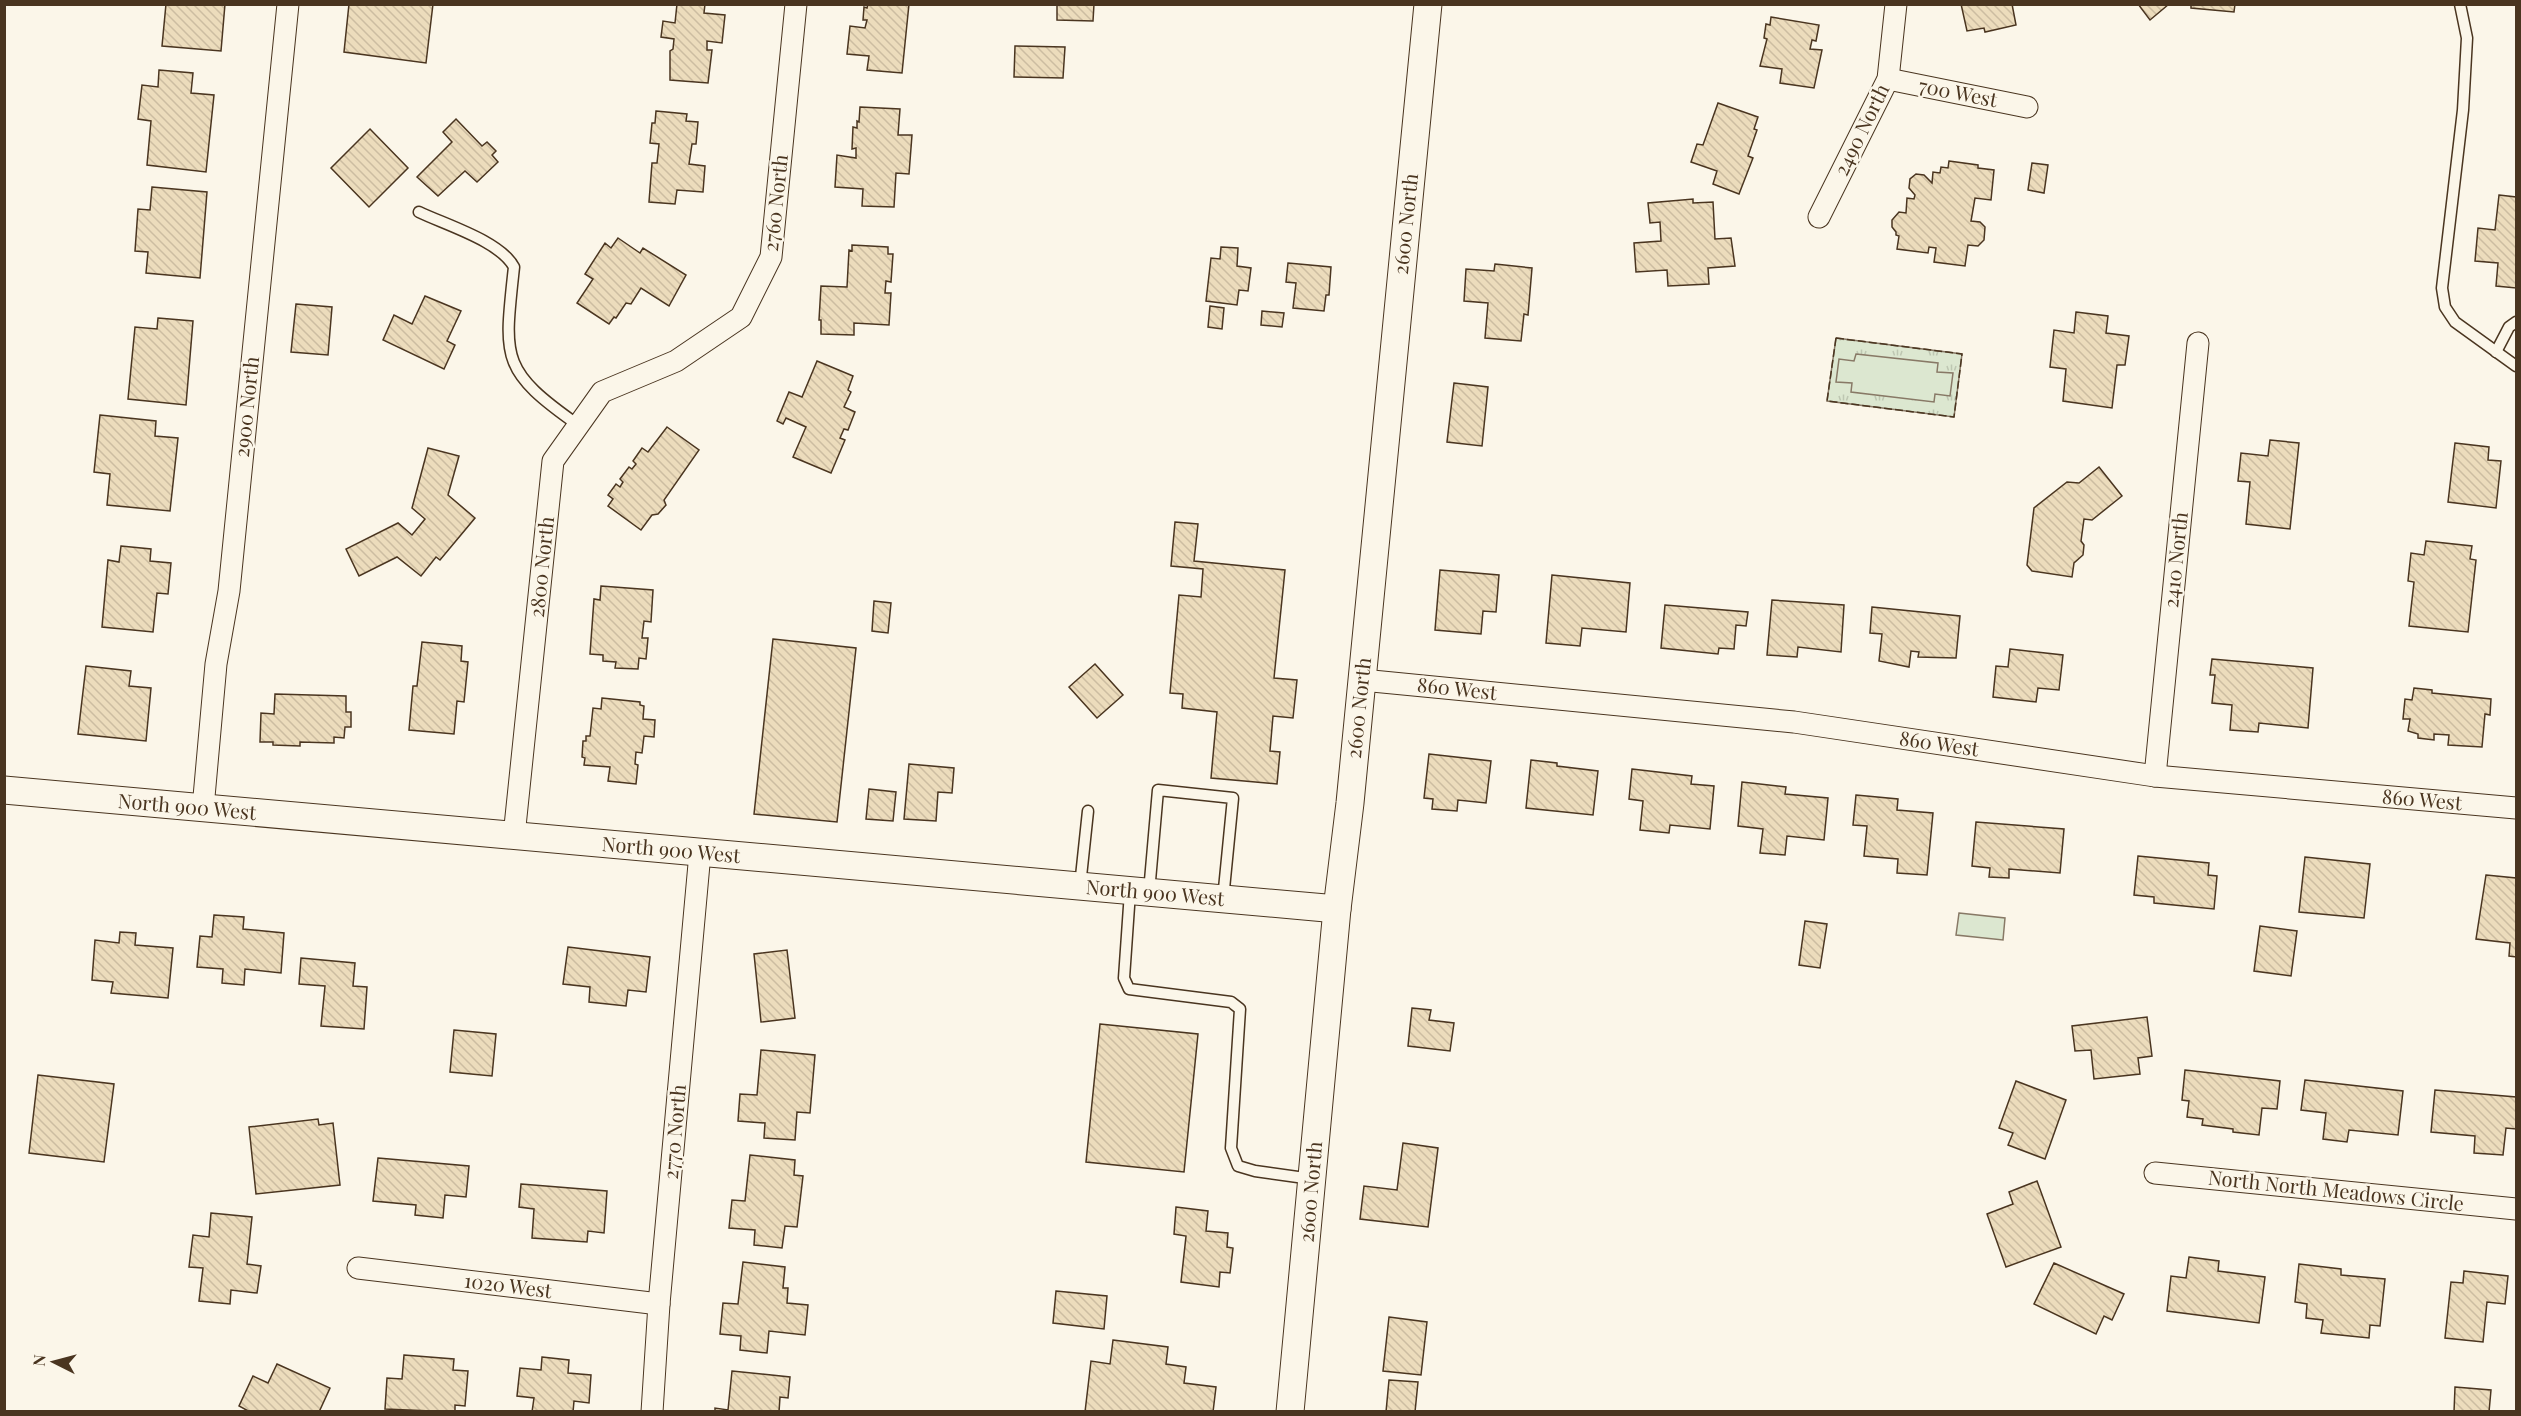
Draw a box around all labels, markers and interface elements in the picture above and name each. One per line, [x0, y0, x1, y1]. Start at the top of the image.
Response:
street label: 700 West [1917, 71, 2001, 113]
street label: 2490 North [1827, 79, 1895, 180]
street label: 2760 North [756, 153, 793, 253]
street label: 2600 North [1386, 172, 1423, 276]
street label: 2900 North [227, 355, 264, 459]
street label: 2410 North [2156, 510, 2193, 609]
street label: 2800 North [522, 515, 559, 619]
street label: 2600 North [1339, 656, 1376, 760]
street label: 860 West [1416, 670, 1499, 705]
street label: 860 West [1898, 724, 1982, 762]
street label: 860 West [2381, 782, 2464, 816]
street label: North 900 West [117, 786, 258, 825]
street label: North 900 West [601, 829, 742, 868]
street label: North 900 West [1085, 872, 1226, 911]
street label: 2770 North [656, 1083, 691, 1180]
street label: 2600 North [1292, 1140, 1327, 1244]
street label: North North Meadows Circle [2207, 1163, 2465, 1216]
street label: 1020 West [463, 1266, 554, 1303]
north arrow [24, 1332, 84, 1392]
text: N [28, 1353, 50, 1367]

